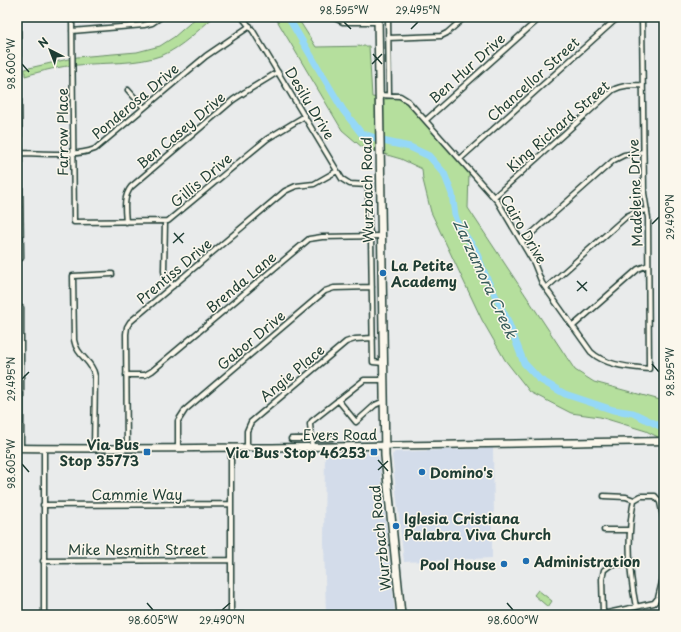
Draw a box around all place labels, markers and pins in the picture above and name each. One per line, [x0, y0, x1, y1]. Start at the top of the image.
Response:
place label: La Petite Academy [390, 255, 457, 292]
marker: La Petite Academy [378, 268, 388, 278]
place label: Via Bus Stop 35773 [60, 434, 139, 471]
place label: Via Bus Stop 46253 [226, 442, 366, 463]
marker: Via Bus Stop 35773 [142, 447, 152, 457]
marker: Via Bus Stop 46253 [369, 447, 379, 457]
place label: Domino's [430, 462, 493, 483]
marker: Domino's [417, 467, 427, 477]
place label: Iglesia Cristiana Palabra Viva Church [404, 508, 551, 545]
marker: Iglesia Cristiana Palabra Viva Church [391, 521, 401, 531]
place label: Administration [533, 551, 640, 572]
place label: Pool House [420, 554, 496, 575]
marker: Administration [521, 556, 531, 566]
marker: Pool House [499, 559, 509, 569]

